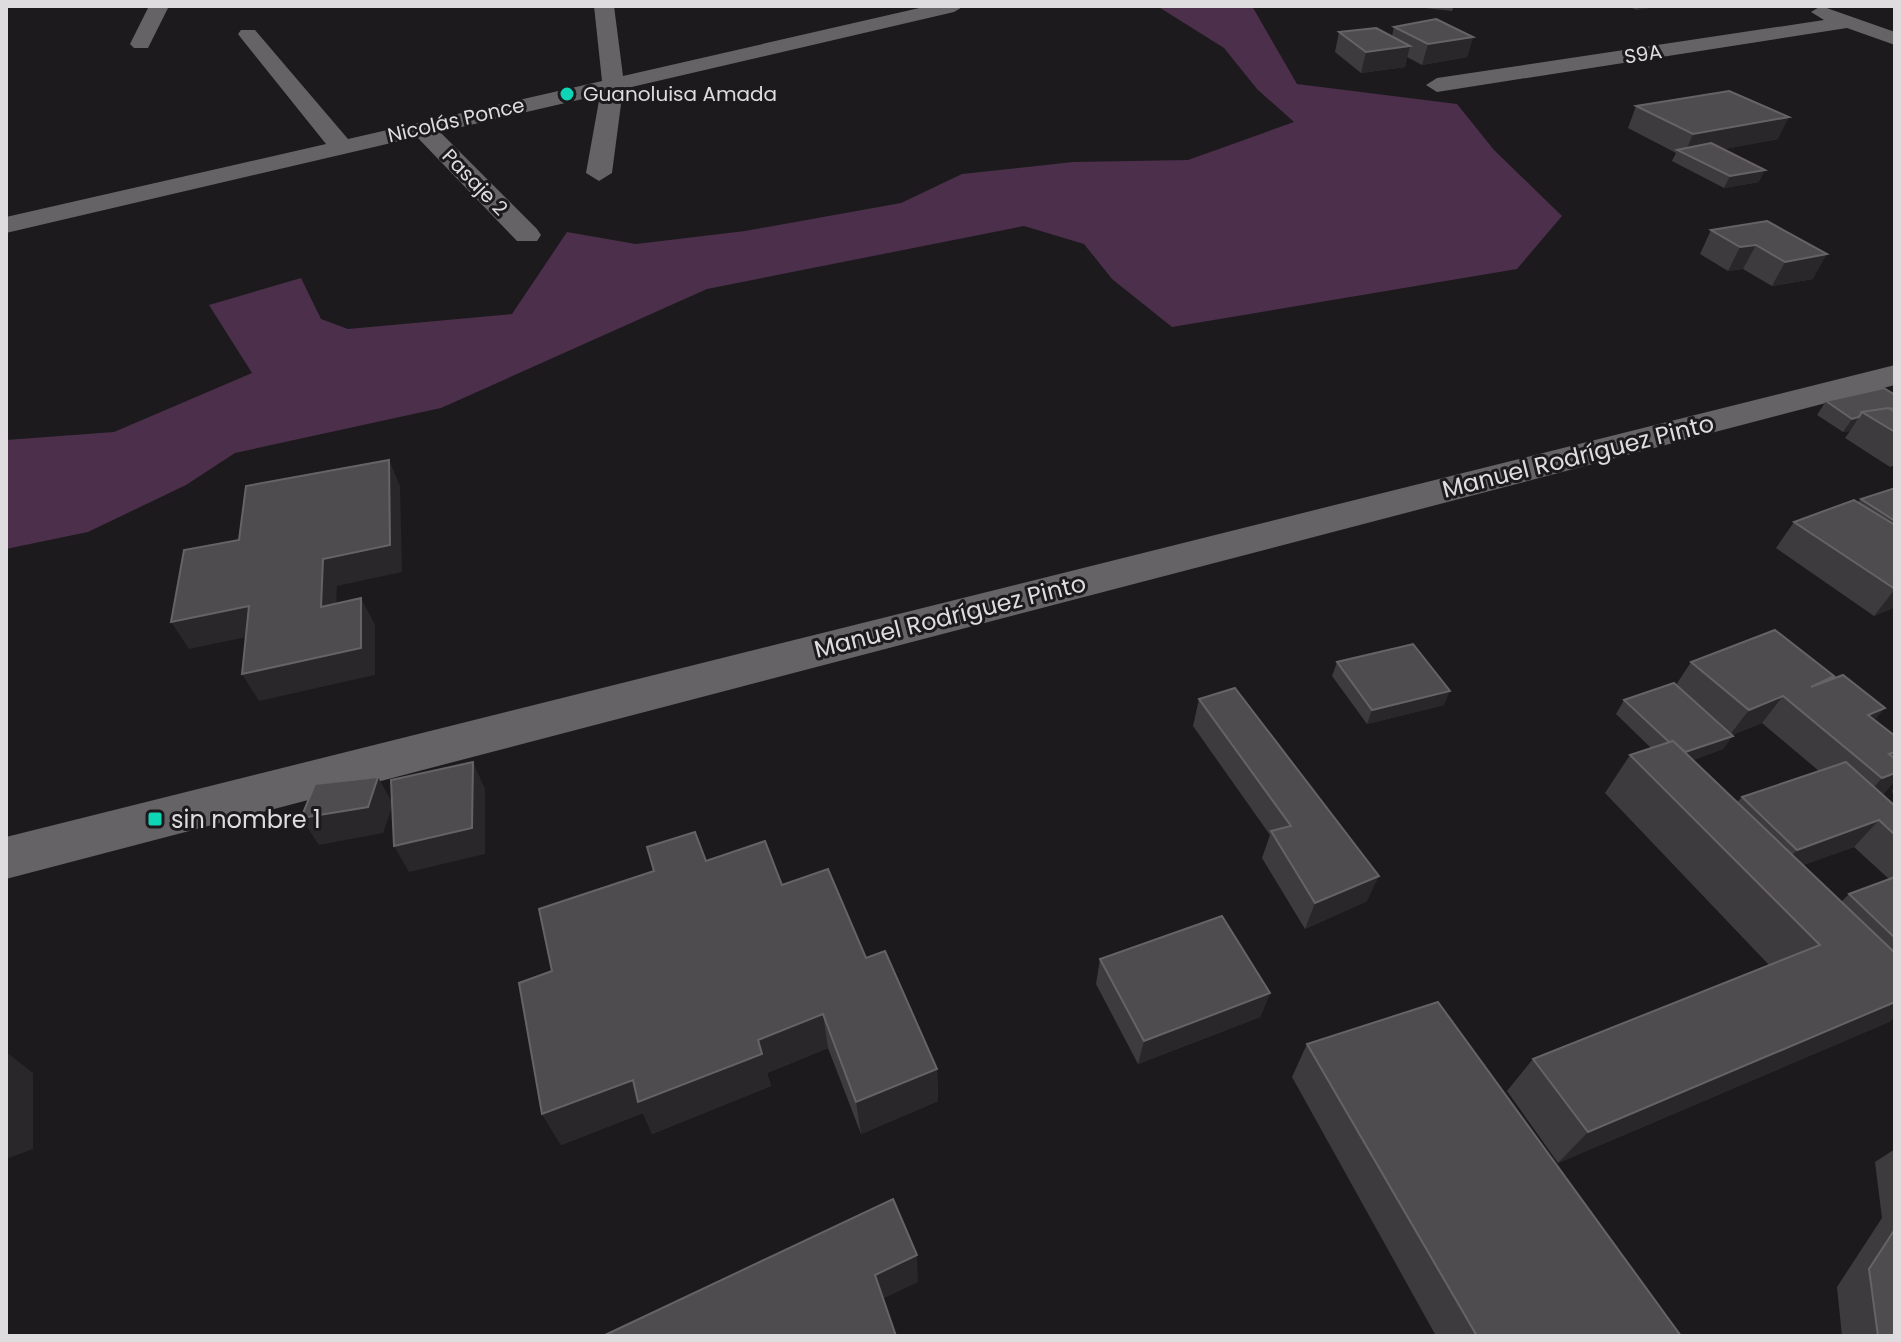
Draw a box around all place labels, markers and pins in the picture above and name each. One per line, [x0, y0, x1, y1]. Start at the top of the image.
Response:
place label: Guanoluisa Amada [583, 80, 777, 108]
marker: Guanoluisa Amada [558, 85, 576, 103]
place label: sin nombre 1 [171, 803, 321, 836]
marker: sin nombre 1 [146, 810, 164, 828]

